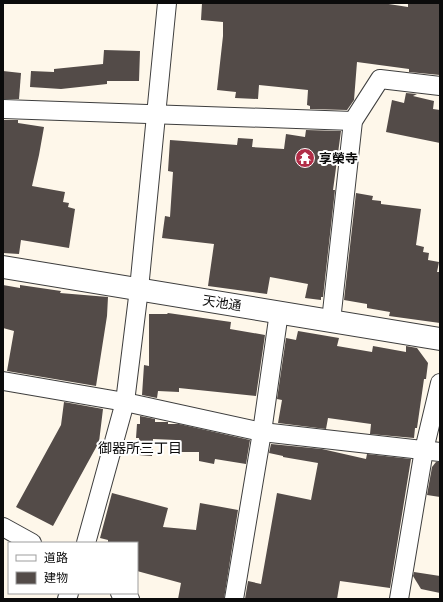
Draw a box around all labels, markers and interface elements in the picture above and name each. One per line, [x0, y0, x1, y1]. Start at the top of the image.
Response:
temple icon: 享榮寺 [294, 147, 316, 169]
place label: 享榮寺 [319, 151, 358, 166]
street label: 天池通 [202, 293, 242, 313]
district label: 御器所三丁目 [98, 440, 182, 457]
legend [8, 542, 138, 594]
text: 道路 [44, 551, 68, 565]
text: 建物 [44, 571, 68, 585]

